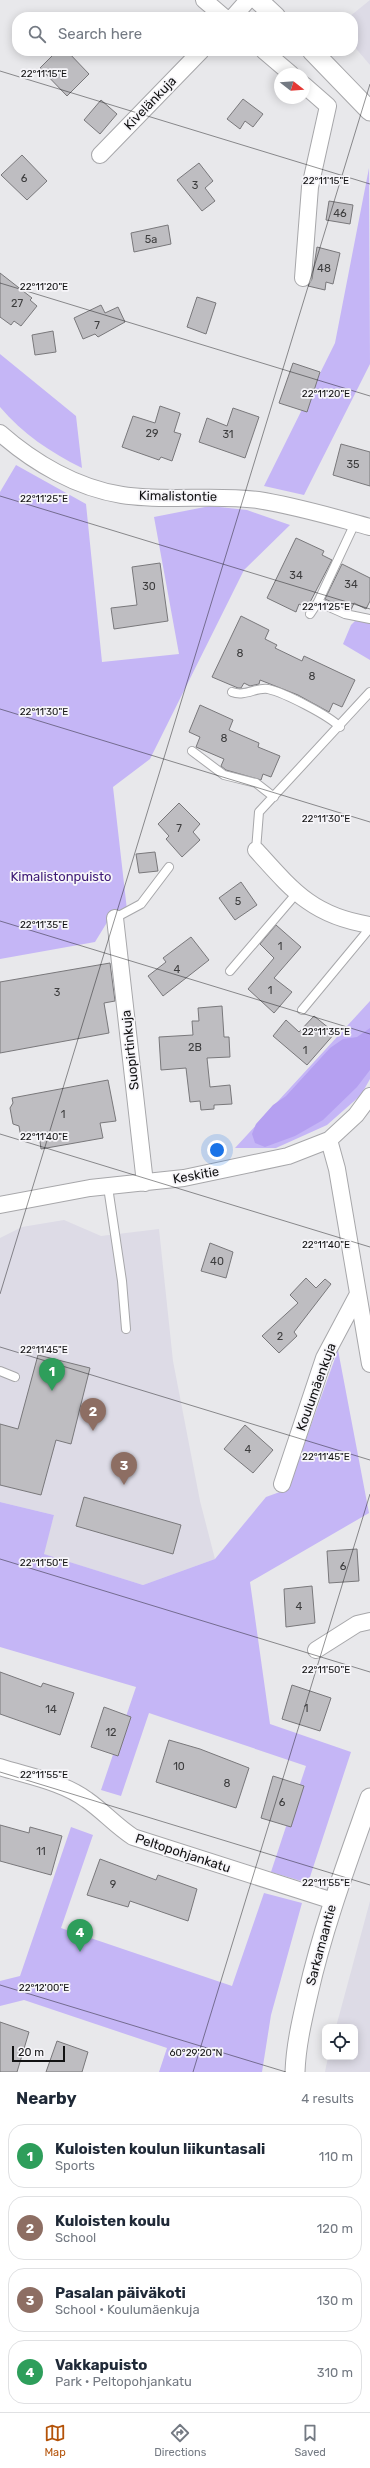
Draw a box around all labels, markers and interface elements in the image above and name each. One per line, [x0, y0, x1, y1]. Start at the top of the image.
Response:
search box [12, 12, 358, 56]
icon: search [26, 23, 48, 45]
text: Search here [58, 25, 142, 43]
text: 22°11'15"E [21, 68, 67, 80]
north arrow [274, 68, 310, 104]
street label: Kivelänkuja [121, 73, 179, 133]
house number: 6 [21, 172, 28, 185]
text: 22°11'15"E [303, 175, 349, 187]
house number: 3 [192, 179, 199, 192]
house number: 46 [333, 207, 347, 220]
house number: 5a [145, 233, 157, 246]
house number: 48 [317, 262, 331, 275]
text: 22°11'20"E [20, 281, 68, 293]
house number: 27 [11, 297, 23, 310]
house number: 7 [94, 319, 100, 332]
text: 22°11'20"E [302, 388, 350, 400]
house number: 29 [146, 427, 158, 440]
house number: 31 [222, 428, 234, 441]
house number: 35 [346, 458, 360, 471]
street label: Kimalistontie [139, 488, 217, 504]
text: 22°11'25"E [20, 493, 68, 505]
house number: 34 [289, 569, 303, 582]
house number: 34 [344, 578, 358, 591]
house number: 30 [142, 580, 156, 593]
text: 22°11'25"E [302, 601, 350, 613]
house number: 8 [237, 647, 244, 660]
house number: 8 [309, 670, 316, 683]
text: 22°11'30"E [20, 706, 68, 718]
house number: 8 [221, 732, 228, 745]
text: 22°11'30"E [302, 813, 350, 825]
house number: 7 [176, 822, 182, 835]
park label: Kimalistonpuisto [11, 869, 111, 884]
house number: 5 [235, 895, 242, 908]
text: 22°11'35"E [20, 919, 68, 931]
house number: 1 [278, 940, 282, 953]
house number: 4 [174, 963, 181, 976]
house number: 1 [268, 984, 272, 997]
house number: 3 [54, 986, 61, 999]
street label: Suopirtinkuja [118, 1009, 142, 1091]
text: 22°11'35"E [302, 1026, 350, 1038]
house number: 2B [188, 1041, 202, 1054]
house number: 1 [303, 1044, 307, 1057]
house number: 1 [61, 1108, 65, 1121]
text: 22°11'40"E [20, 1131, 68, 1143]
your location [207, 1140, 227, 1160]
street label: Keskitie [172, 1164, 220, 1186]
text: 22°11'40"E [302, 1239, 350, 1251]
house number: 40 [210, 1255, 224, 1268]
house number: 2 [277, 1330, 283, 1343]
street label: Koulumäenkuja [293, 1341, 339, 1433]
text: 22°11'45"E [20, 1344, 68, 1356]
pin: 1 [39, 1358, 65, 1391]
pin: 2 [80, 1398, 106, 1431]
house number: 4 [245, 1443, 252, 1456]
text: 22°11'45"E [302, 1451, 350, 1463]
pin: 3 [111, 1452, 137, 1485]
text: 22°11'50"E [20, 1557, 68, 1569]
house number: 6 [340, 1560, 347, 1573]
house number: 4 [296, 1600, 303, 1613]
text: 22°11'50"E [302, 1664, 350, 1676]
house number: 1 [304, 1702, 308, 1715]
house number: 14 [45, 1703, 57, 1716]
house number: 12 [105, 1726, 117, 1739]
house number: 10 [173, 1760, 185, 1773]
text: 22°11'55"E [20, 1769, 68, 1781]
house number: 8 [224, 1777, 231, 1790]
house number: 6 [279, 1796, 286, 1809]
street label: Peltopohjankatu [133, 1831, 233, 1875]
house number: 11 [36, 1845, 46, 1858]
text: 22°11'55"E [302, 1877, 350, 1889]
house number: 9 [110, 1878, 116, 1891]
street label: Sarkamaantie [303, 1903, 339, 1987]
pin: 4 [67, 1919, 93, 1952]
text: 22°12'00"E [19, 1982, 69, 1994]
map controls [322, 2024, 358, 2060]
button: locate [322, 2024, 358, 2060]
scale bar [12, 2044, 65, 2063]
text: 20 m [18, 2046, 44, 2059]
text: 60°29'20"N [169, 2047, 223, 2059]
text: Nearby [16, 2088, 77, 2108]
text: 4 results [301, 2091, 354, 2106]
text: Kuloisten koulun liikuntasali [55, 2140, 265, 2158]
text: 1 [27, 2149, 33, 2164]
text: 110 m [319, 2149, 353, 2164]
text: Sports [55, 2158, 95, 2173]
text: Kuloisten koulu [55, 2212, 170, 2230]
text: 2 [26, 2221, 34, 2236]
text: 120 m [317, 2221, 353, 2236]
text: School [55, 2230, 96, 2245]
text: Pasalan päiväkoti [55, 2284, 186, 2302]
text: 3 [26, 2293, 34, 2308]
text: 130 m [317, 2293, 353, 2308]
text: School · Koulumäenkuja [55, 2302, 200, 2317]
text: Vakkapuisto [55, 2356, 147, 2374]
text: 4 [26, 2365, 34, 2380]
text: 310 m [317, 2365, 353, 2380]
text: Park · Peltopohjankatu [55, 2374, 192, 2389]
tab: Map [44, 2422, 66, 2459]
tab: Directions [154, 2422, 206, 2459]
tab: Saved [295, 2422, 326, 2459]

